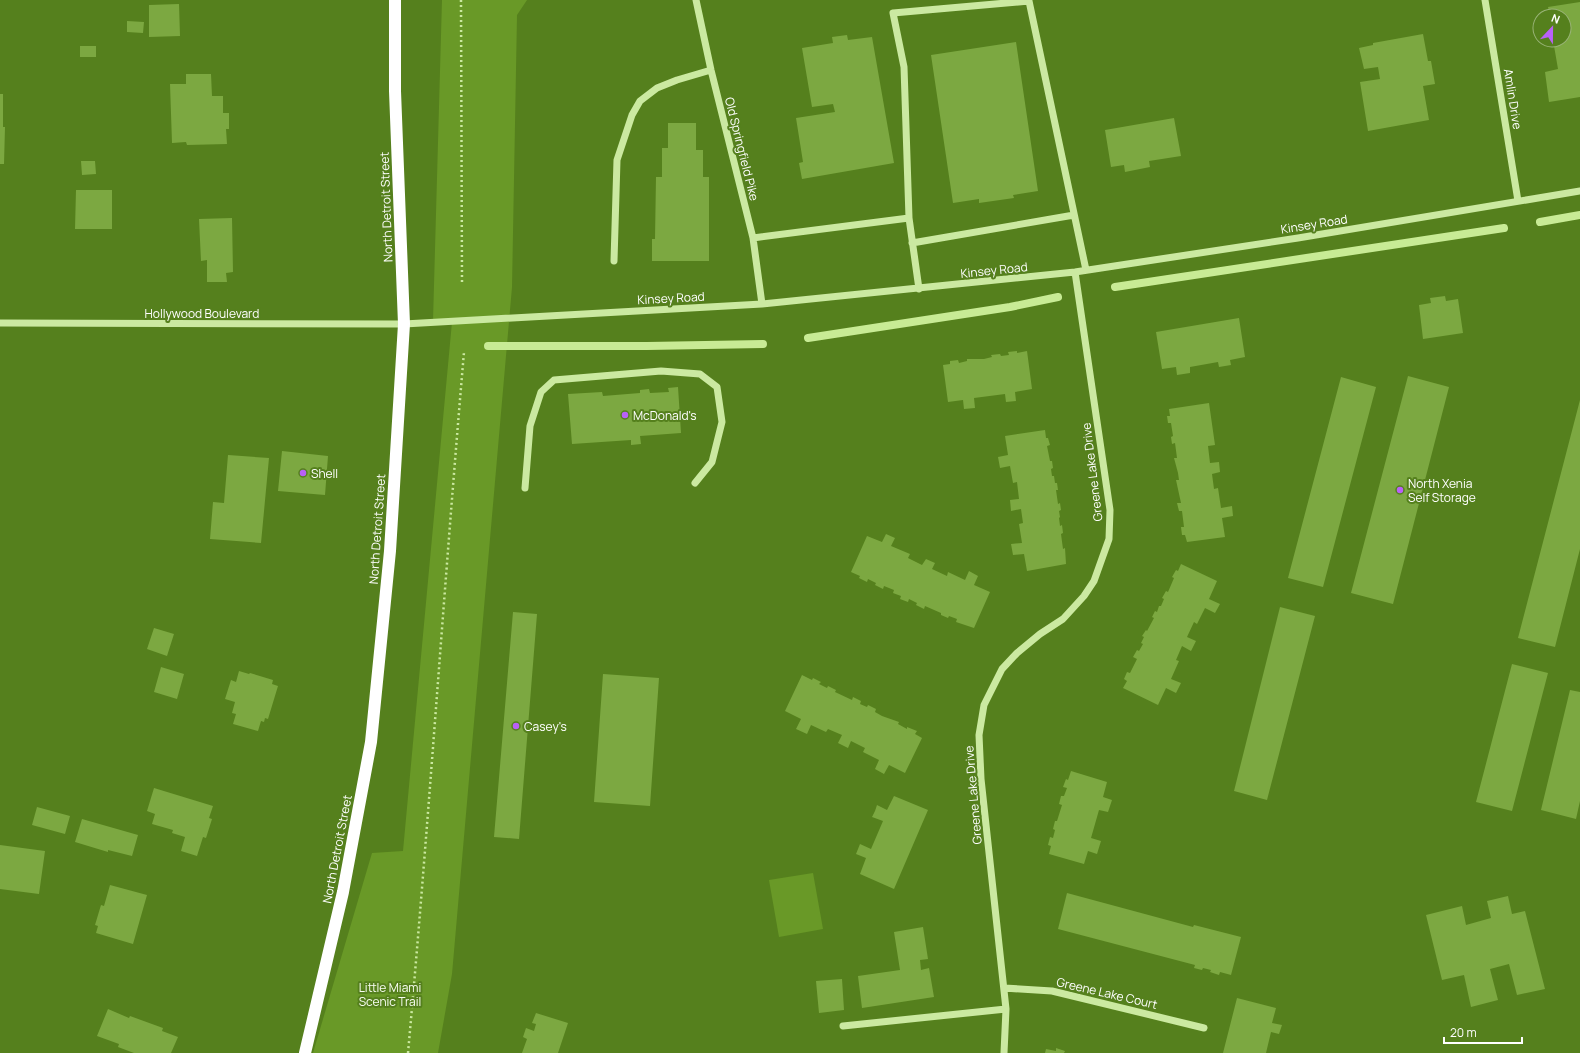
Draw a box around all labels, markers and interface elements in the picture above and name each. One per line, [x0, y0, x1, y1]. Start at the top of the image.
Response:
north arrow [1532, 8, 1572, 48]
text: N [1549, 10, 1562, 27]
street label: Amlin Drive [1500, 68, 1526, 130]
street label: Old Springfield Pike [721, 95, 763, 203]
street label: North Detroit Street [376, 151, 396, 262]
street label: Kinsey Road [1279, 210, 1349, 238]
street label: Kinsey Road [960, 258, 1028, 282]
street label: Kinsey Road [637, 288, 705, 308]
street label: Hollywood Boulevard [145, 305, 259, 322]
place label: McDonald's [633, 407, 697, 424]
marker: McDonald's [620, 410, 630, 420]
street label: Greene Lake Drive [1078, 422, 1106, 522]
place label: Shell [311, 465, 338, 482]
marker: Shell [298, 468, 308, 478]
street label: North Detroit Street [365, 473, 389, 585]
place label: North Xenia Self Storage [1408, 475, 1476, 506]
marker: North Xenia Self Storage [1395, 485, 1405, 495]
place label: Casey's [524, 718, 567, 735]
marker: Casey's [511, 721, 521, 731]
street label: Greene Lake Drive [960, 745, 986, 845]
street label: North Detroit Street [318, 793, 356, 905]
street label: Greene Lake Court [1055, 973, 1159, 1013]
park label: Little Miami Scenic Trail [359, 979, 421, 1010]
scale bar [1444, 1019, 1522, 1045]
text: 20 m [1450, 1024, 1477, 1041]

